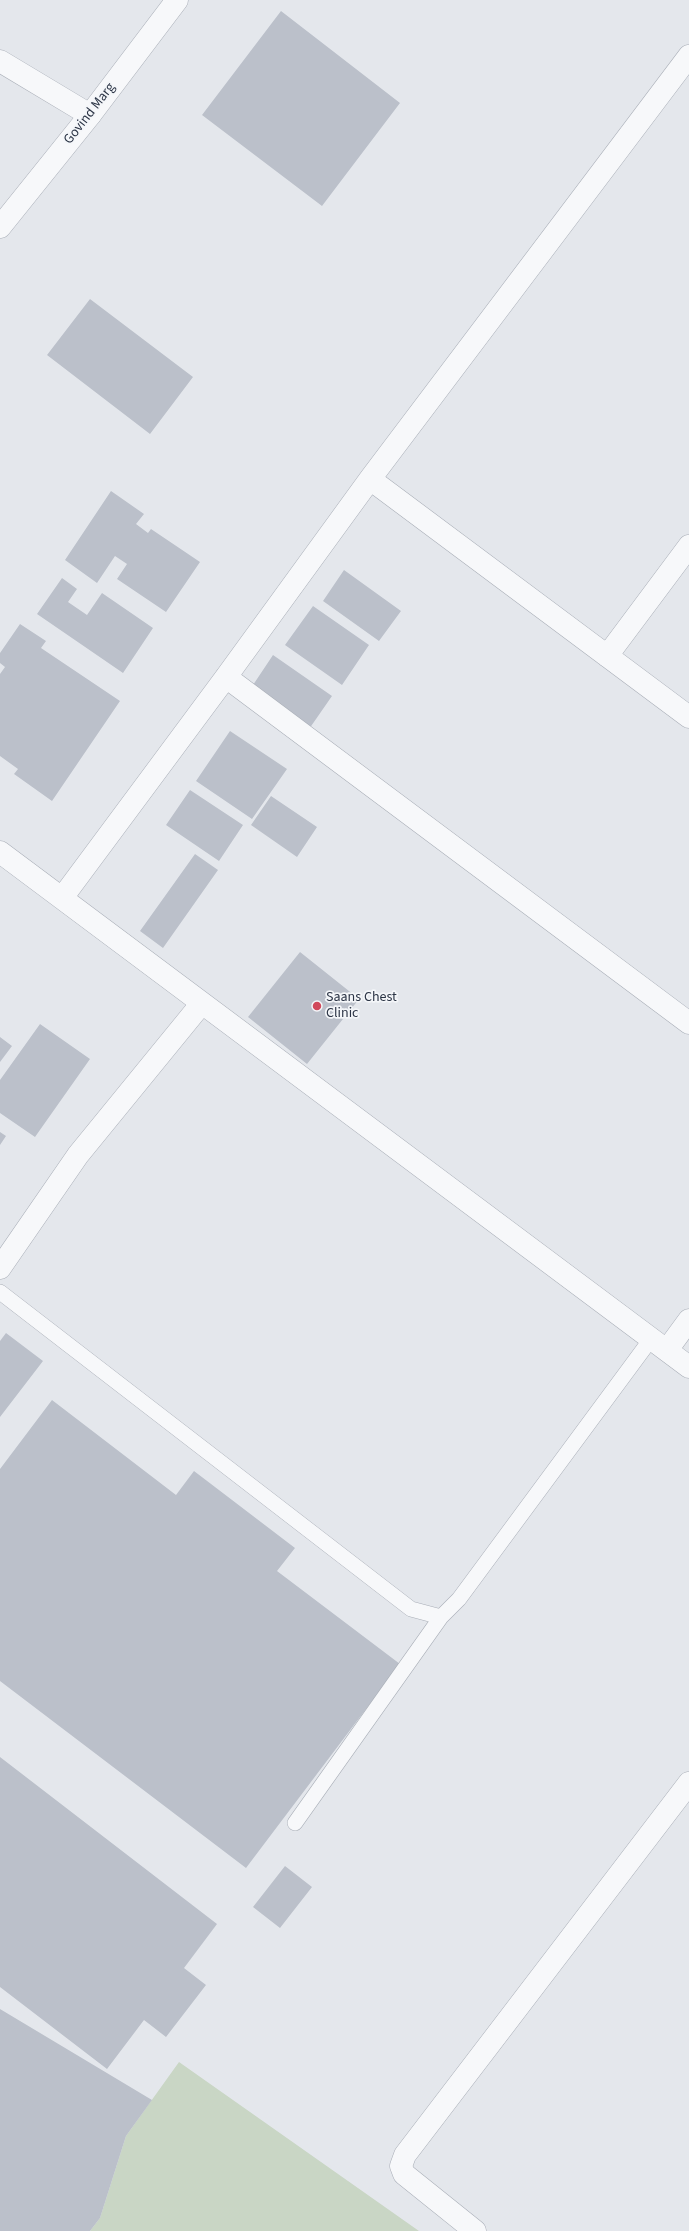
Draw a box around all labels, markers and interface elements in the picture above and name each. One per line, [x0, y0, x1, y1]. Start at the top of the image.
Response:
street label: Govind Marg [61, 80, 119, 148]
place label: Saans Chest Clinic [326, 990, 397, 1022]
marker: Saans Chest Clinic [311, 1000, 323, 1012]

